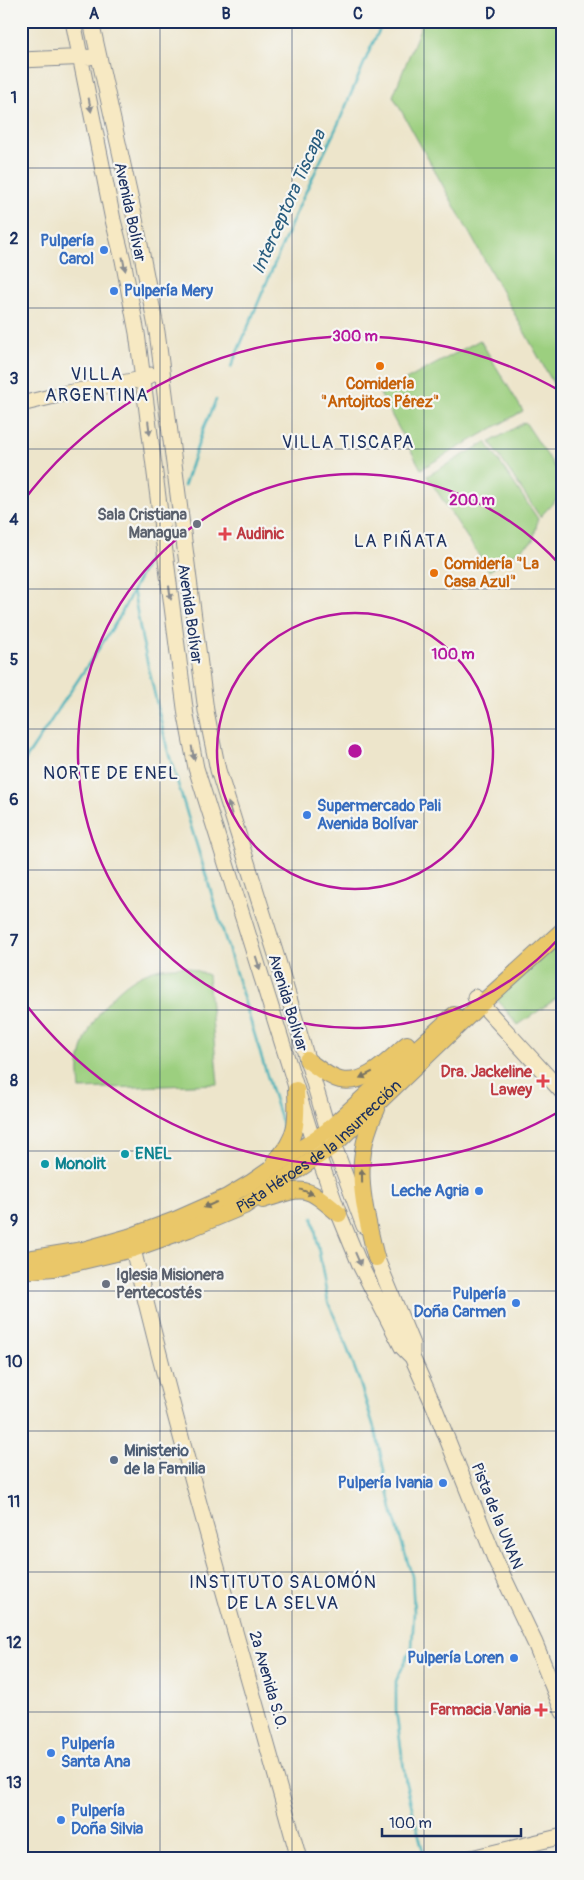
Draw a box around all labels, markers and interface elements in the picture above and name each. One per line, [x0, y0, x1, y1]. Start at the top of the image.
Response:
text: A [89, 4, 100, 24]
text: B [221, 4, 231, 24]
text: C [353, 4, 363, 24]
text: D [485, 4, 495, 24]
text: 1 [11, 88, 17, 108]
one-way arrow [86, 98, 94, 113]
water label: Interceptora Tiscapa [247, 125, 332, 278]
street label: Avenida Bolívar [110, 160, 150, 264]
text: 2 [10, 229, 19, 249]
place label: Pulpería Carol [40, 231, 95, 269]
marker: Pulpería Carol [98, 244, 110, 256]
one-way arrow [120, 257, 128, 272]
place label: Pulpería Mery [124, 281, 213, 301]
marker: Pulpería Mery [108, 285, 120, 297]
text: 300 m [332, 327, 378, 346]
marker: Comidería "Antojitos Pérez" [374, 360, 386, 372]
district label: VILLA ARGENTINA [45, 363, 149, 407]
text: 3 [10, 369, 19, 389]
place label: Comidería "Antojitos Pérez" [321, 374, 439, 412]
one-way arrow [145, 420, 153, 436]
district label: VILLA TISCAPA [282, 431, 414, 454]
text: 200 m [449, 491, 495, 510]
place label: Sala Cristiana Managua [97, 505, 188, 543]
text: 4 [9, 510, 19, 530]
marker: Sala Cristiana Managua [191, 518, 203, 530]
place label: Audinic [236, 524, 284, 544]
marker: Audinic [218, 527, 232, 541]
district label: LA PIÑATA [354, 530, 448, 553]
place label: Comidería "La Casa Azul" [444, 554, 540, 592]
street label: Avenida Bolívar [173, 563, 207, 666]
marker: Comidería "La Casa Azul" [428, 567, 440, 579]
one-way arrow [166, 585, 174, 601]
text: 100 m [432, 645, 474, 664]
text: 5 [10, 650, 19, 670]
centre of rings [346, 742, 364, 760]
one-way arrow [190, 746, 198, 762]
district label: NORTE DE ENEL [43, 762, 179, 785]
text: 6 [9, 790, 19, 810]
place label: Supermercado Pali Avenida Bolívar [317, 796, 441, 834]
one-way arrow [226, 801, 233, 816]
marker: Supermercado Pali Avenida Bolívar [301, 809, 313, 821]
text: 7 [10, 931, 19, 951]
street label: Avenida Bolívar [264, 952, 312, 1055]
one-way arrow [254, 956, 262, 971]
place label: Dra. Jackeline Lawey [441, 1062, 533, 1100]
text: 8 [10, 1071, 18, 1091]
one-way arrow [359, 1071, 373, 1079]
marker: Dra. Jackeline Lawey [536, 1074, 550, 1088]
street label: Pista Héroes de la Insurrección [233, 1076, 406, 1218]
place label: ENEL [135, 1144, 172, 1164]
marker: ENEL [119, 1148, 131, 1160]
place label: Monolit [55, 1154, 107, 1174]
marker: Monolit [39, 1158, 51, 1170]
one-way arrow [358, 1167, 366, 1183]
place label: Leche Agria [391, 1181, 470, 1201]
marker: Leche Agria [473, 1185, 485, 1197]
one-way arrow [300, 1188, 315, 1196]
one-way arrow [203, 1201, 217, 1209]
text: 9 [10, 1211, 18, 1231]
one-way arrow [354, 1252, 362, 1266]
place label: Iglesia Misionera Pentecostés [116, 1265, 225, 1303]
marker: Iglesia Misionera Pentecostés [100, 1278, 112, 1290]
place label: Pulpería Doña Carmen [413, 1284, 507, 1322]
marker: Pulpería Doña Carmen [510, 1297, 522, 1309]
text: 10 [5, 1352, 23, 1372]
place label: Ministerio de la Familia [124, 1441, 206, 1479]
marker: Ministerio de la Familia [108, 1454, 120, 1466]
street label: Pista de la UNAN [467, 1460, 527, 1572]
place label: Pulpería Ivania [338, 1473, 434, 1493]
marker: Pulpería Ivania [437, 1477, 449, 1489]
text: 11 [8, 1492, 20, 1512]
district label: INSTITUTO SALOMÓN DE LA SELVA [189, 1570, 377, 1615]
street label: 2a Avenida S.O. [244, 1629, 292, 1731]
text: 12 [6, 1633, 22, 1653]
place label: Pulpería Loren [407, 1648, 504, 1668]
marker: Pulpería Loren [508, 1652, 520, 1664]
place label: Farmacia Vania [430, 1700, 532, 1720]
marker: Farmacia Vania [535, 1704, 547, 1716]
place label: Pulpería Santa Ana [61, 1734, 131, 1772]
marker: Pulpería Santa Ana [45, 1747, 57, 1759]
text: 13 [6, 1773, 22, 1793]
place label: Pulpería Doña Silvia [71, 1801, 144, 1839]
scale bar [382, 1805, 520, 1837]
marker: Pulpería Doña Silvia [55, 1814, 67, 1826]
text: 100 m [389, 1814, 432, 1833]

